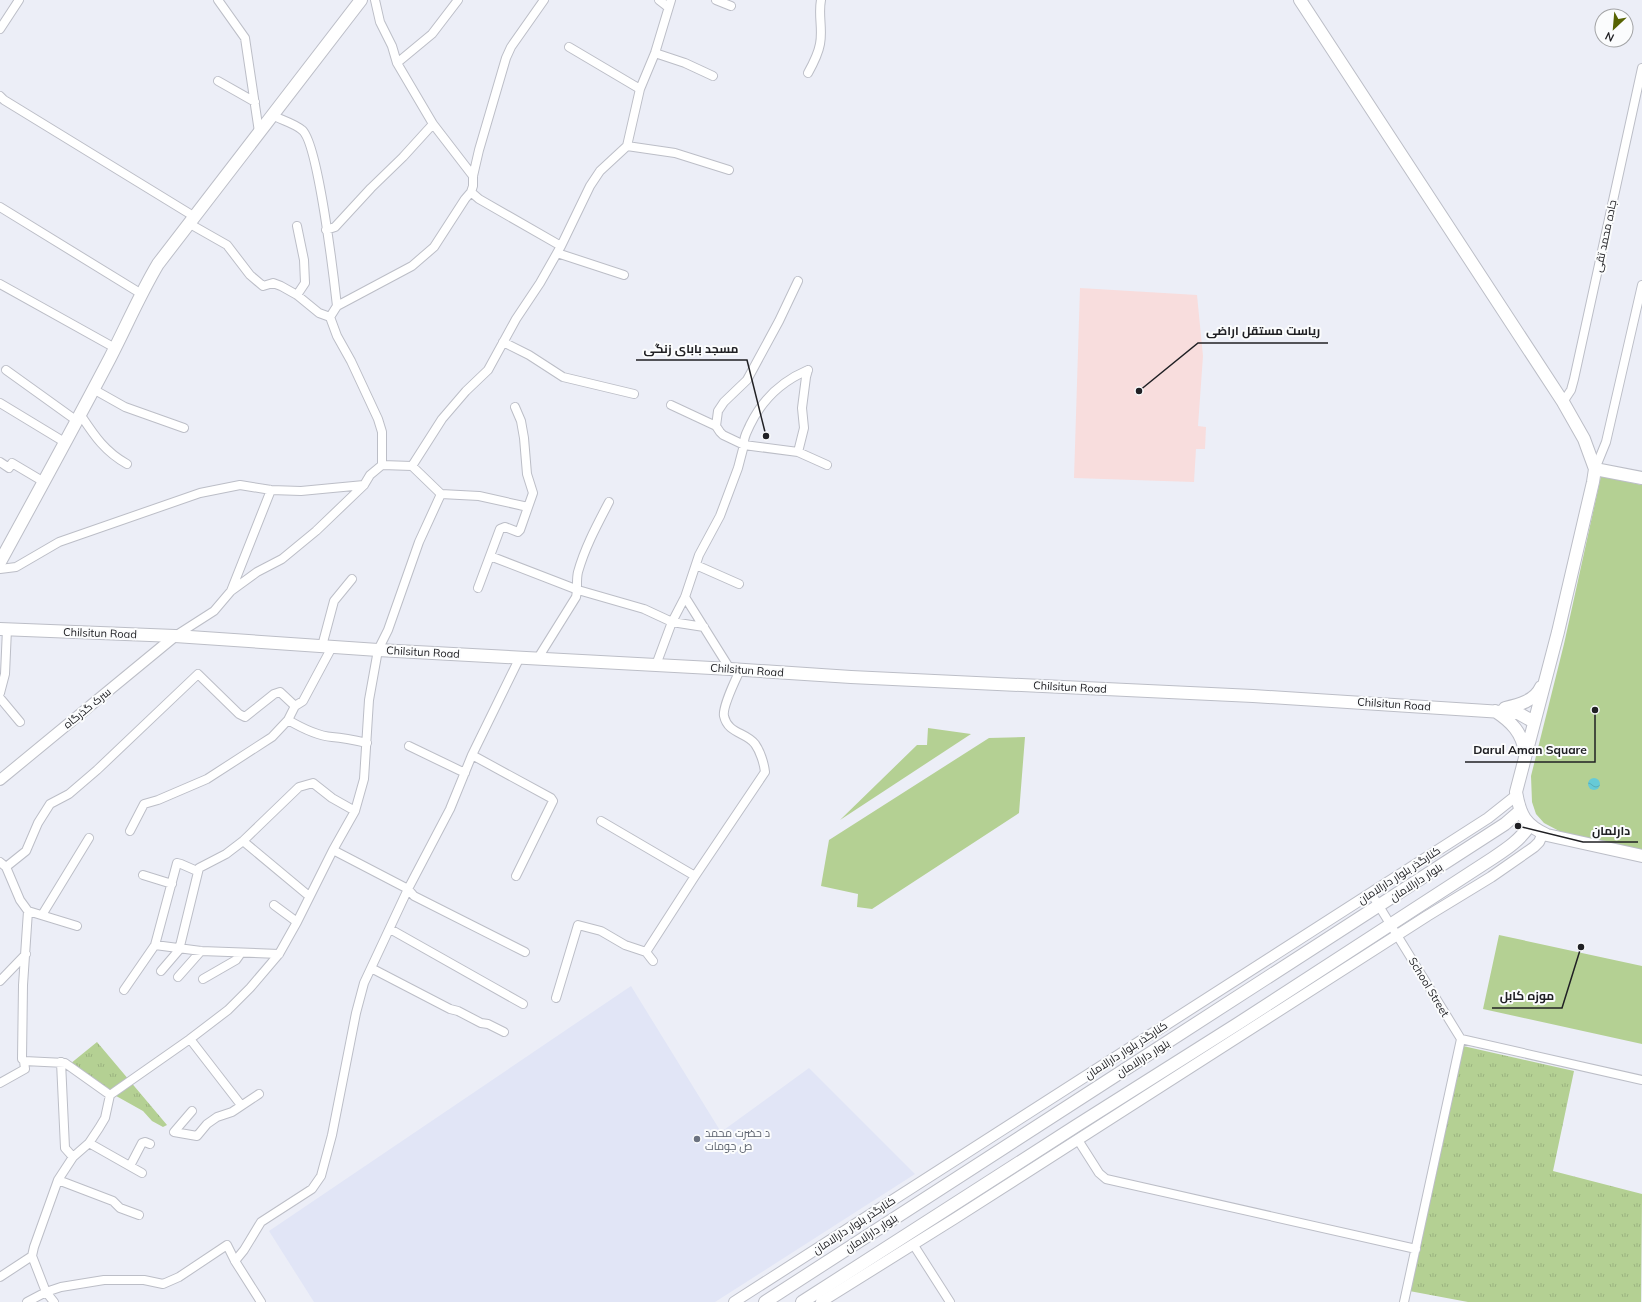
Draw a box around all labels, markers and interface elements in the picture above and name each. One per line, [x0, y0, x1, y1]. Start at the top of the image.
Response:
north arrow [1594, 8, 1634, 48]
text: N [1603, 29, 1616, 45]
street label: جاده محمد تقی [1591, 199, 1619, 273]
callout: ریاست مستقل اراضی [1198, 319, 1328, 343]
text: ریاست مستقل اراضی [1206, 323, 1320, 339]
callout: مسجد بابای زنگی [636, 336, 747, 360]
text: مسجد بابای زنگی [644, 341, 739, 357]
street label: Chilsitun Road [63, 625, 137, 641]
street label: Chilsitun Road [386, 643, 460, 661]
street label: Chilsitun Road [710, 660, 784, 680]
street label: Chilsitun Road [1033, 678, 1107, 696]
street label: سرک گذرگاه [60, 685, 114, 731]
street label: Chilsitun Road [1357, 694, 1431, 714]
callout: Darul Aman Square [1465, 738, 1595, 762]
text: Darul Aman Square [1473, 742, 1587, 757]
callout: دارلمان [1583, 818, 1638, 842]
text: دارلمان [1592, 823, 1630, 839]
street label: کنارگذر بلوار دارالامان [1355, 843, 1443, 907]
street label: بلوار دارالامان [1387, 860, 1445, 904]
street label: School Street [1406, 955, 1452, 1020]
callout: موزه کابل [1492, 984, 1562, 1008]
text: موزه کابل [1500, 988, 1554, 1004]
street label: کنارگذر بلوار دارالامان [1082, 1018, 1170, 1082]
street label: بلوار دارالامان [1114, 1036, 1172, 1080]
place label: د حضرت محمد ص جومات [705, 1126, 770, 1153]
marker: د حضرت محمد ص جومات [692, 1134, 702, 1144]
street label: کنارگذر بلوار دارالامان [810, 1193, 898, 1257]
street label: بلوار دارالامان [842, 1211, 900, 1255]

